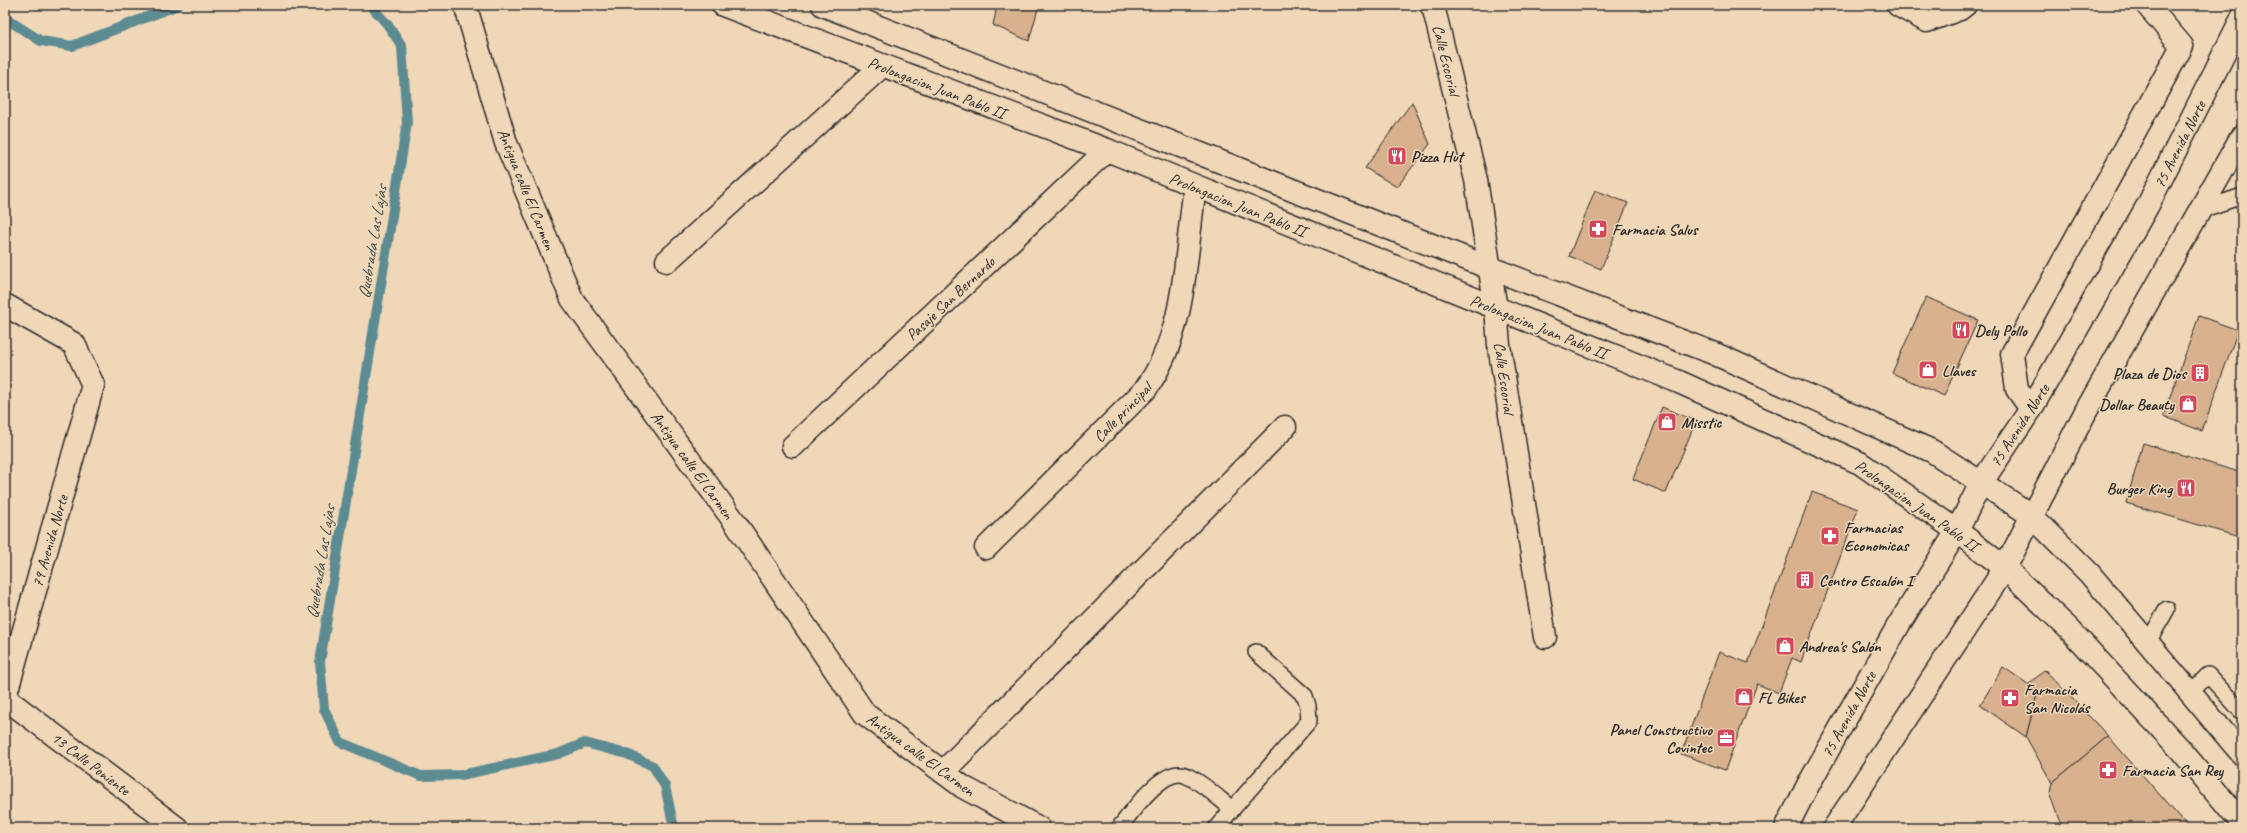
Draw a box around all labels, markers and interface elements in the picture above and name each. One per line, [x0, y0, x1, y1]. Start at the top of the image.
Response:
street label: Calle Escorial [1428, 23, 1465, 101]
street label: Prolongacion Juan Pablo II [865, 52, 1012, 125]
street label: 75 Avenida Norte [2149, 96, 2211, 191]
street label: Antigua calle El Carmen [493, 126, 560, 254]
restaurant icon: Pizza Hut [1386, 145, 1408, 167]
place label: Pizza Hut [1411, 147, 1465, 167]
street label: Prolongacion Juan Pablo II [1166, 168, 1312, 243]
water label: Quebrada Las Lajas [353, 181, 392, 300]
pharmacy icon: Farmacia Salus [1587, 218, 1609, 240]
place label: Farmacia Salus [1612, 220, 1700, 240]
street label: Pasaje San Bernardo [902, 252, 1000, 345]
street label: Prolongacion Juan Pablo II [1467, 290, 1613, 365]
restaurant icon: Dely Pollo [1950, 319, 1972, 341]
place label: Dely Pollo [1975, 321, 2028, 341]
street label: Calle Escorial [1489, 341, 1519, 419]
shop icon: Llaves [1917, 359, 1939, 381]
place label: Llaves [1942, 361, 1977, 381]
building icon: Plaza de Dios [2189, 362, 2211, 384]
place label: Plaza de Dios [2113, 364, 2187, 384]
street label: Calle principal [1089, 376, 1158, 447]
street label: 75 Avenida Norte [1986, 379, 2055, 471]
shop icon: Dollar Beauty [2177, 393, 2199, 415]
place label: Dollar Beauty [2099, 395, 2176, 415]
street label: Antigua calle El Carmen [646, 408, 739, 524]
shop icon: Misstic [1656, 411, 1678, 433]
place label: Misstic [1681, 413, 1723, 433]
street label: Prolongacion Juan Pablo II [1851, 456, 1985, 558]
restaurant icon: Burger King [2175, 477, 2197, 499]
place label: Burger King [2107, 479, 2174, 499]
street label: 79 Avenida Norte [27, 491, 73, 590]
water label: Quebrada Las Lajas [301, 501, 340, 620]
place label: Farmacias Economicas [1844, 518, 1910, 556]
pharmacy icon: Farmacias Economicas [1819, 525, 1841, 547]
building icon: Centro Escalón I [1794, 569, 1816, 591]
place label: Centro Escalón I [1819, 571, 1916, 591]
shop icon: Andrea's Salón [1774, 635, 1796, 657]
place label: Andrea's Salón [1799, 637, 1881, 657]
street label: 75 Avenida Norte [1817, 666, 1882, 761]
place label: Farmacia San Nicolás [2024, 680, 2091, 718]
shop icon: FL Bikes [1733, 686, 1755, 708]
pharmacy icon: Farmacia San Nicolás [1999, 687, 2021, 709]
place label: FL Bikes [1758, 688, 1807, 708]
street label: Antigua calle El Carmen [862, 709, 979, 801]
place label: Panel Constructivo Covintec [1610, 720, 1713, 758]
office icon: Panel Constructivo Covintec [1715, 727, 1737, 749]
street label: 13 Calle Poniente [47, 728, 135, 801]
pharmacy icon: Farmacia San Rey [2097, 759, 2119, 781]
place label: Farmacia San Rey [2122, 761, 2224, 781]

